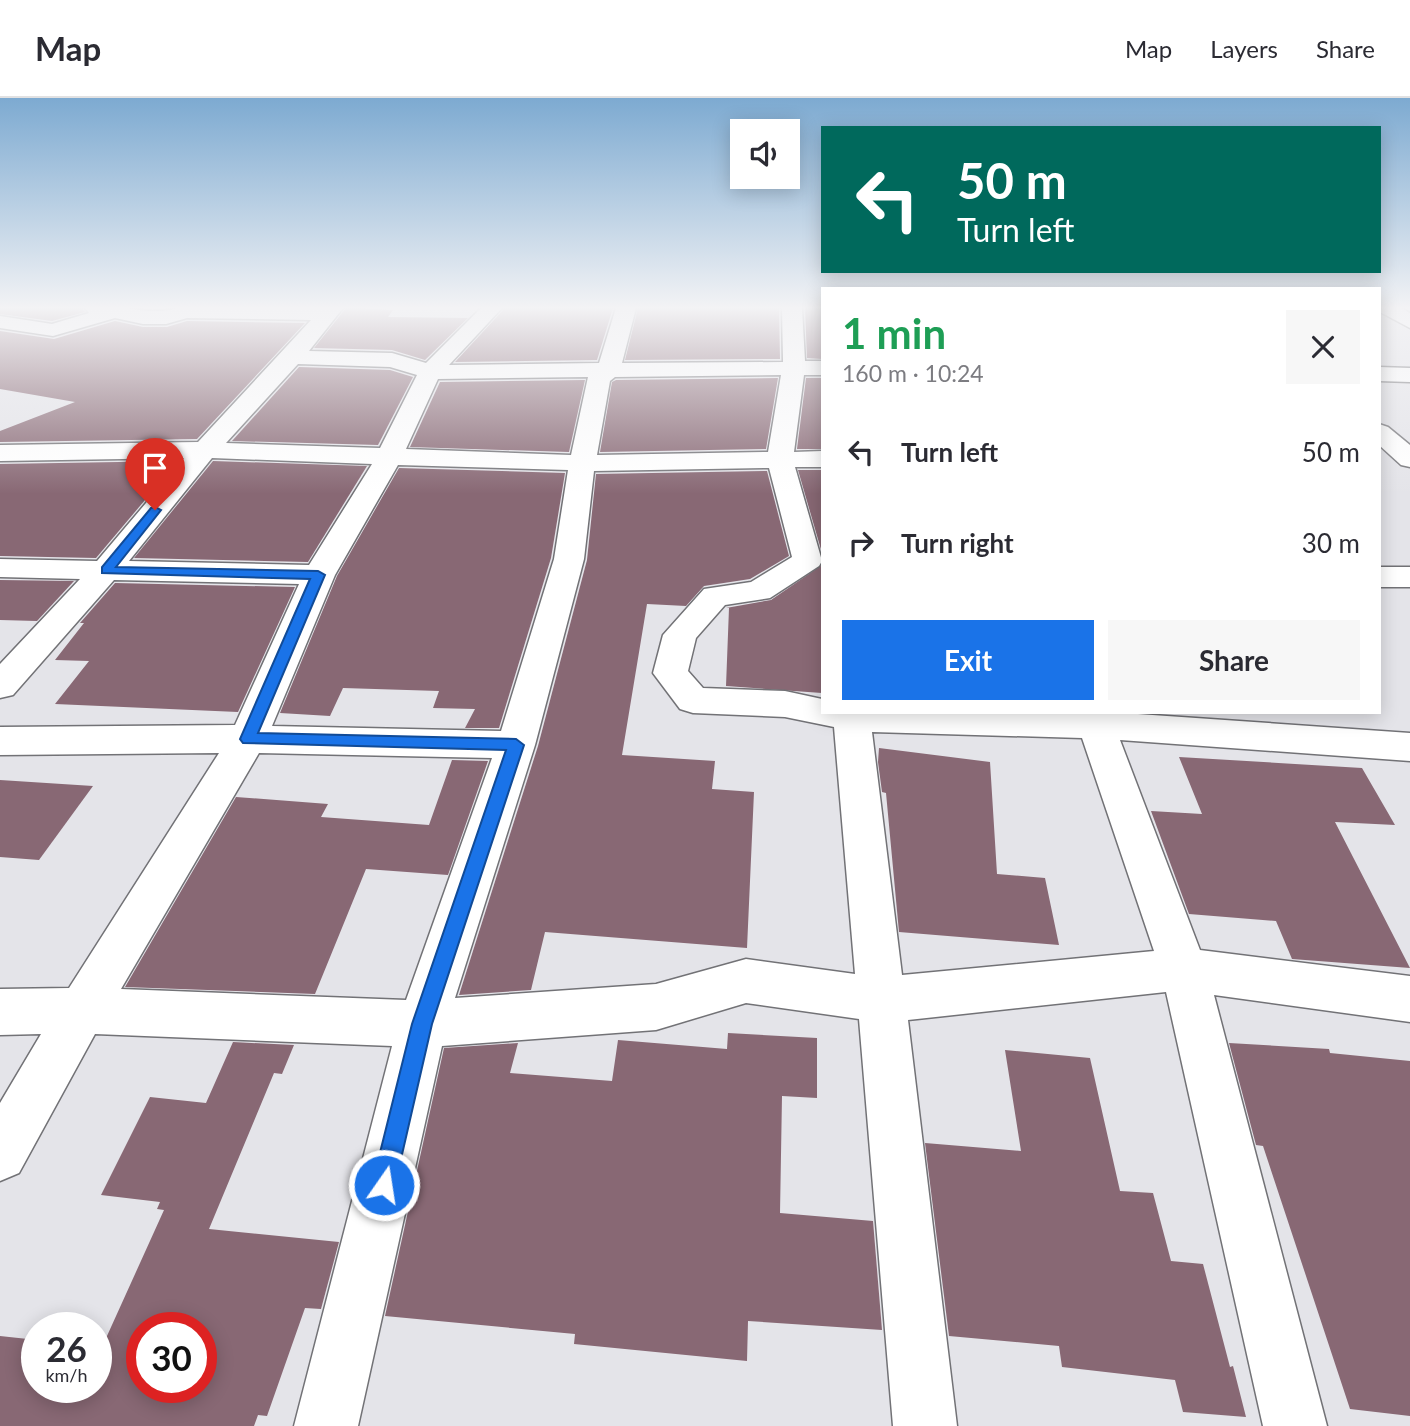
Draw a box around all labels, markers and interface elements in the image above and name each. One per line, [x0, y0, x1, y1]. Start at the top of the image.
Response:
text: Map [35, 28, 101, 68]
text: Map [1125, 34, 1172, 63]
text: Layers [1210, 34, 1278, 63]
text: Share [1316, 34, 1375, 63]
map controls [730, 119, 800, 189]
button: sound [730, 119, 800, 189]
text: 50 m [957, 151, 1067, 209]
icon: left [842, 154, 933, 245]
text: Turn left [957, 210, 1074, 249]
text: 1 min [842, 308, 946, 358]
button: close [1286, 310, 1360, 384]
text: 160 m · 10:24 [842, 359, 984, 387]
icon: left [842, 433, 880, 471]
text: Turn left [901, 436, 998, 468]
text: 50 m [1302, 436, 1360, 468]
pin [125, 438, 185, 510]
icon: arrive [136, 449, 174, 487]
icon: right [842, 524, 880, 562]
text: Turn right [901, 527, 1014, 559]
text: 30 m [1302, 527, 1360, 559]
button: Exit [842, 620, 1094, 700]
button: Share [1108, 620, 1360, 700]
position arrow [347, 1148, 421, 1222]
speed limit sign: 30 [126, 1312, 217, 1403]
text: 26 [46, 1327, 87, 1369]
text: km/h [45, 1364, 88, 1386]

